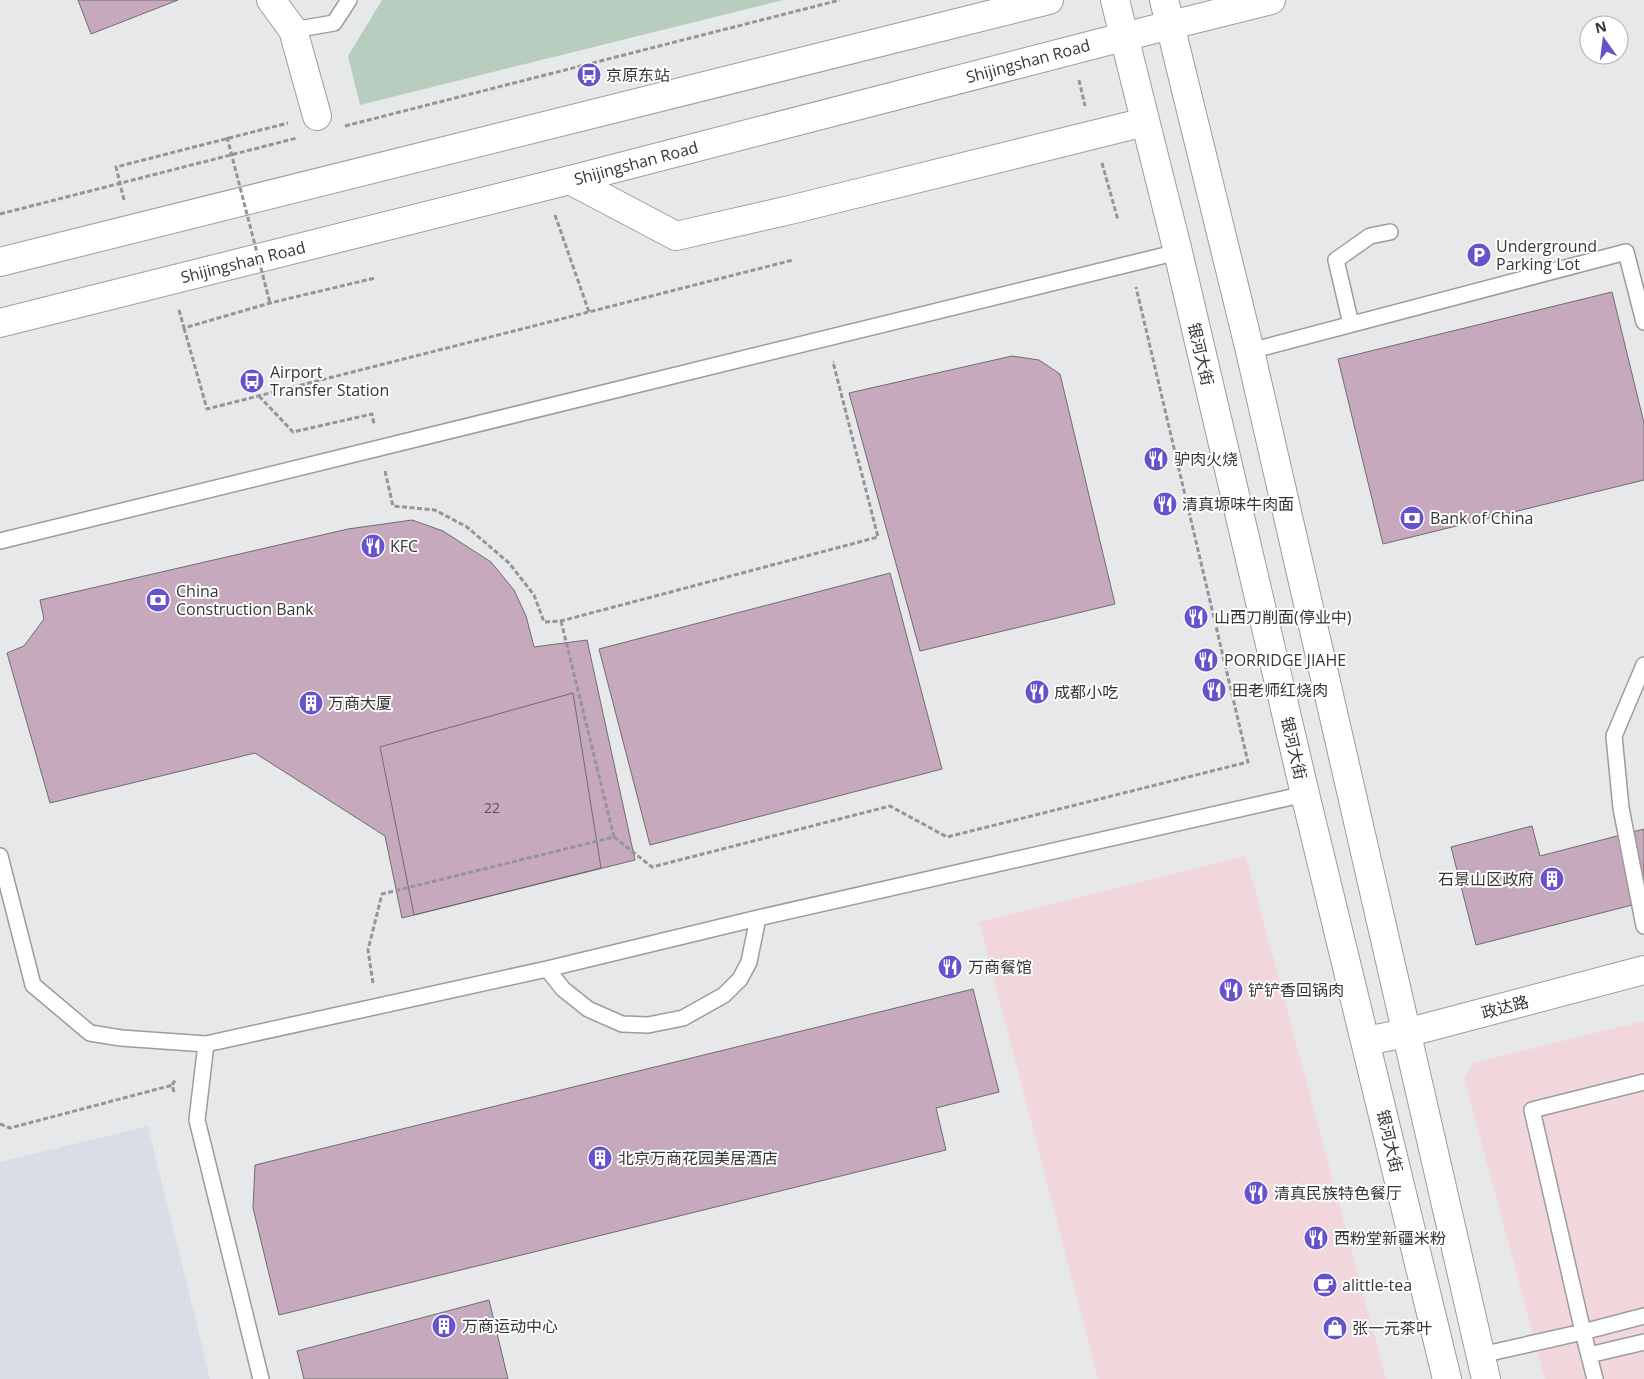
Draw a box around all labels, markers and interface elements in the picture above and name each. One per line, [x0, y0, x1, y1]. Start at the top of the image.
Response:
north arrow [1579, 15, 1629, 65]
text: N [1593, 16, 1609, 37]
street label: Shijingshan Road [963, 34, 1093, 88]
bus stop icon: 京原东站 [576, 62, 602, 88]
place label: 京原东站 [606, 64, 670, 86]
street label: Shijingshan Road [571, 136, 701, 190]
place label: Underground Parking Lot [1496, 235, 1597, 275]
street label: Shijingshan Road [178, 236, 308, 288]
parking icon: Underground Parking Lot [1466, 242, 1492, 268]
street label: 银河大街 [1183, 320, 1219, 388]
place label: Airport Transfer Station [270, 361, 389, 401]
bus stop icon: Airport Transfer Station [239, 368, 265, 394]
restaurant icon: 驴肉火烧 [1143, 446, 1169, 472]
place label: 驴肉火烧 [1174, 448, 1238, 470]
restaurant icon: 清真塬味牛肉面 [1152, 491, 1178, 517]
place label: 清真塬味牛肉面 [1182, 493, 1294, 515]
bank icon: Bank of China [1399, 505, 1425, 531]
place label: Bank of China [1430, 507, 1533, 529]
restaurant icon: KFC [360, 533, 386, 559]
place label: KFC [390, 535, 418, 557]
place label: China Construction Bank [176, 580, 314, 620]
bank icon: China Construction Bank [145, 587, 171, 613]
restaurant icon: 山西刀削面(停业中) [1183, 604, 1209, 630]
place label: 山西刀削面(停业中) [1214, 606, 1352, 628]
restaurant icon: PORRIDGE JIAHE [1193, 647, 1219, 673]
place label: PORRIDGE JIAHE [1224, 649, 1346, 671]
restaurant icon: 田老师红烧肉 [1201, 677, 1227, 703]
restaurant icon: 成都小吃 [1024, 679, 1050, 705]
place label: 田老师红烧肉 [1232, 679, 1328, 701]
place label: 成都小吃 [1054, 681, 1118, 703]
building icon: 万商大厦 [298, 690, 324, 716]
place label: 万商大厦 [328, 692, 392, 714]
street label: 银河大街 [1276, 714, 1312, 782]
house number: 22 [484, 798, 500, 817]
building icon: 石景山区政府 [1539, 866, 1565, 892]
place label: 石景山区政府 [1438, 868, 1534, 890]
restaurant icon: 万商餐馆 [937, 954, 963, 980]
place label: 万商餐馆 [968, 956, 1032, 978]
restaurant icon: 铲铲香回锅肉 [1218, 977, 1244, 1003]
place label: 铲铲香回锅肉 [1248, 979, 1344, 1001]
street label: 政达路 [1479, 990, 1531, 1024]
street label: 银河大街 [1372, 1107, 1408, 1175]
building icon: 北京万商花园美居酒店 [587, 1145, 613, 1171]
place label: 北京万商花园美居酒店 [618, 1147, 778, 1169]
restaurant icon: 清真民族特色餐厅 [1243, 1180, 1269, 1206]
place label: 清真民族特色餐厅 [1274, 1182, 1402, 1204]
restaurant icon: 西粉堂新疆米粉 [1303, 1225, 1329, 1251]
place label: 西粉堂新疆米粉 [1334, 1227, 1446, 1249]
cafe icon: alittle-tea [1312, 1272, 1338, 1298]
place label: alittle-tea [1342, 1274, 1412, 1296]
building icon: 万商运动中心 [431, 1313, 457, 1339]
place label: 万商运动中心 [462, 1315, 558, 1337]
shop icon: 张一元茶叶 [1322, 1315, 1348, 1341]
place label: 张一元茶叶 [1352, 1317, 1432, 1339]

